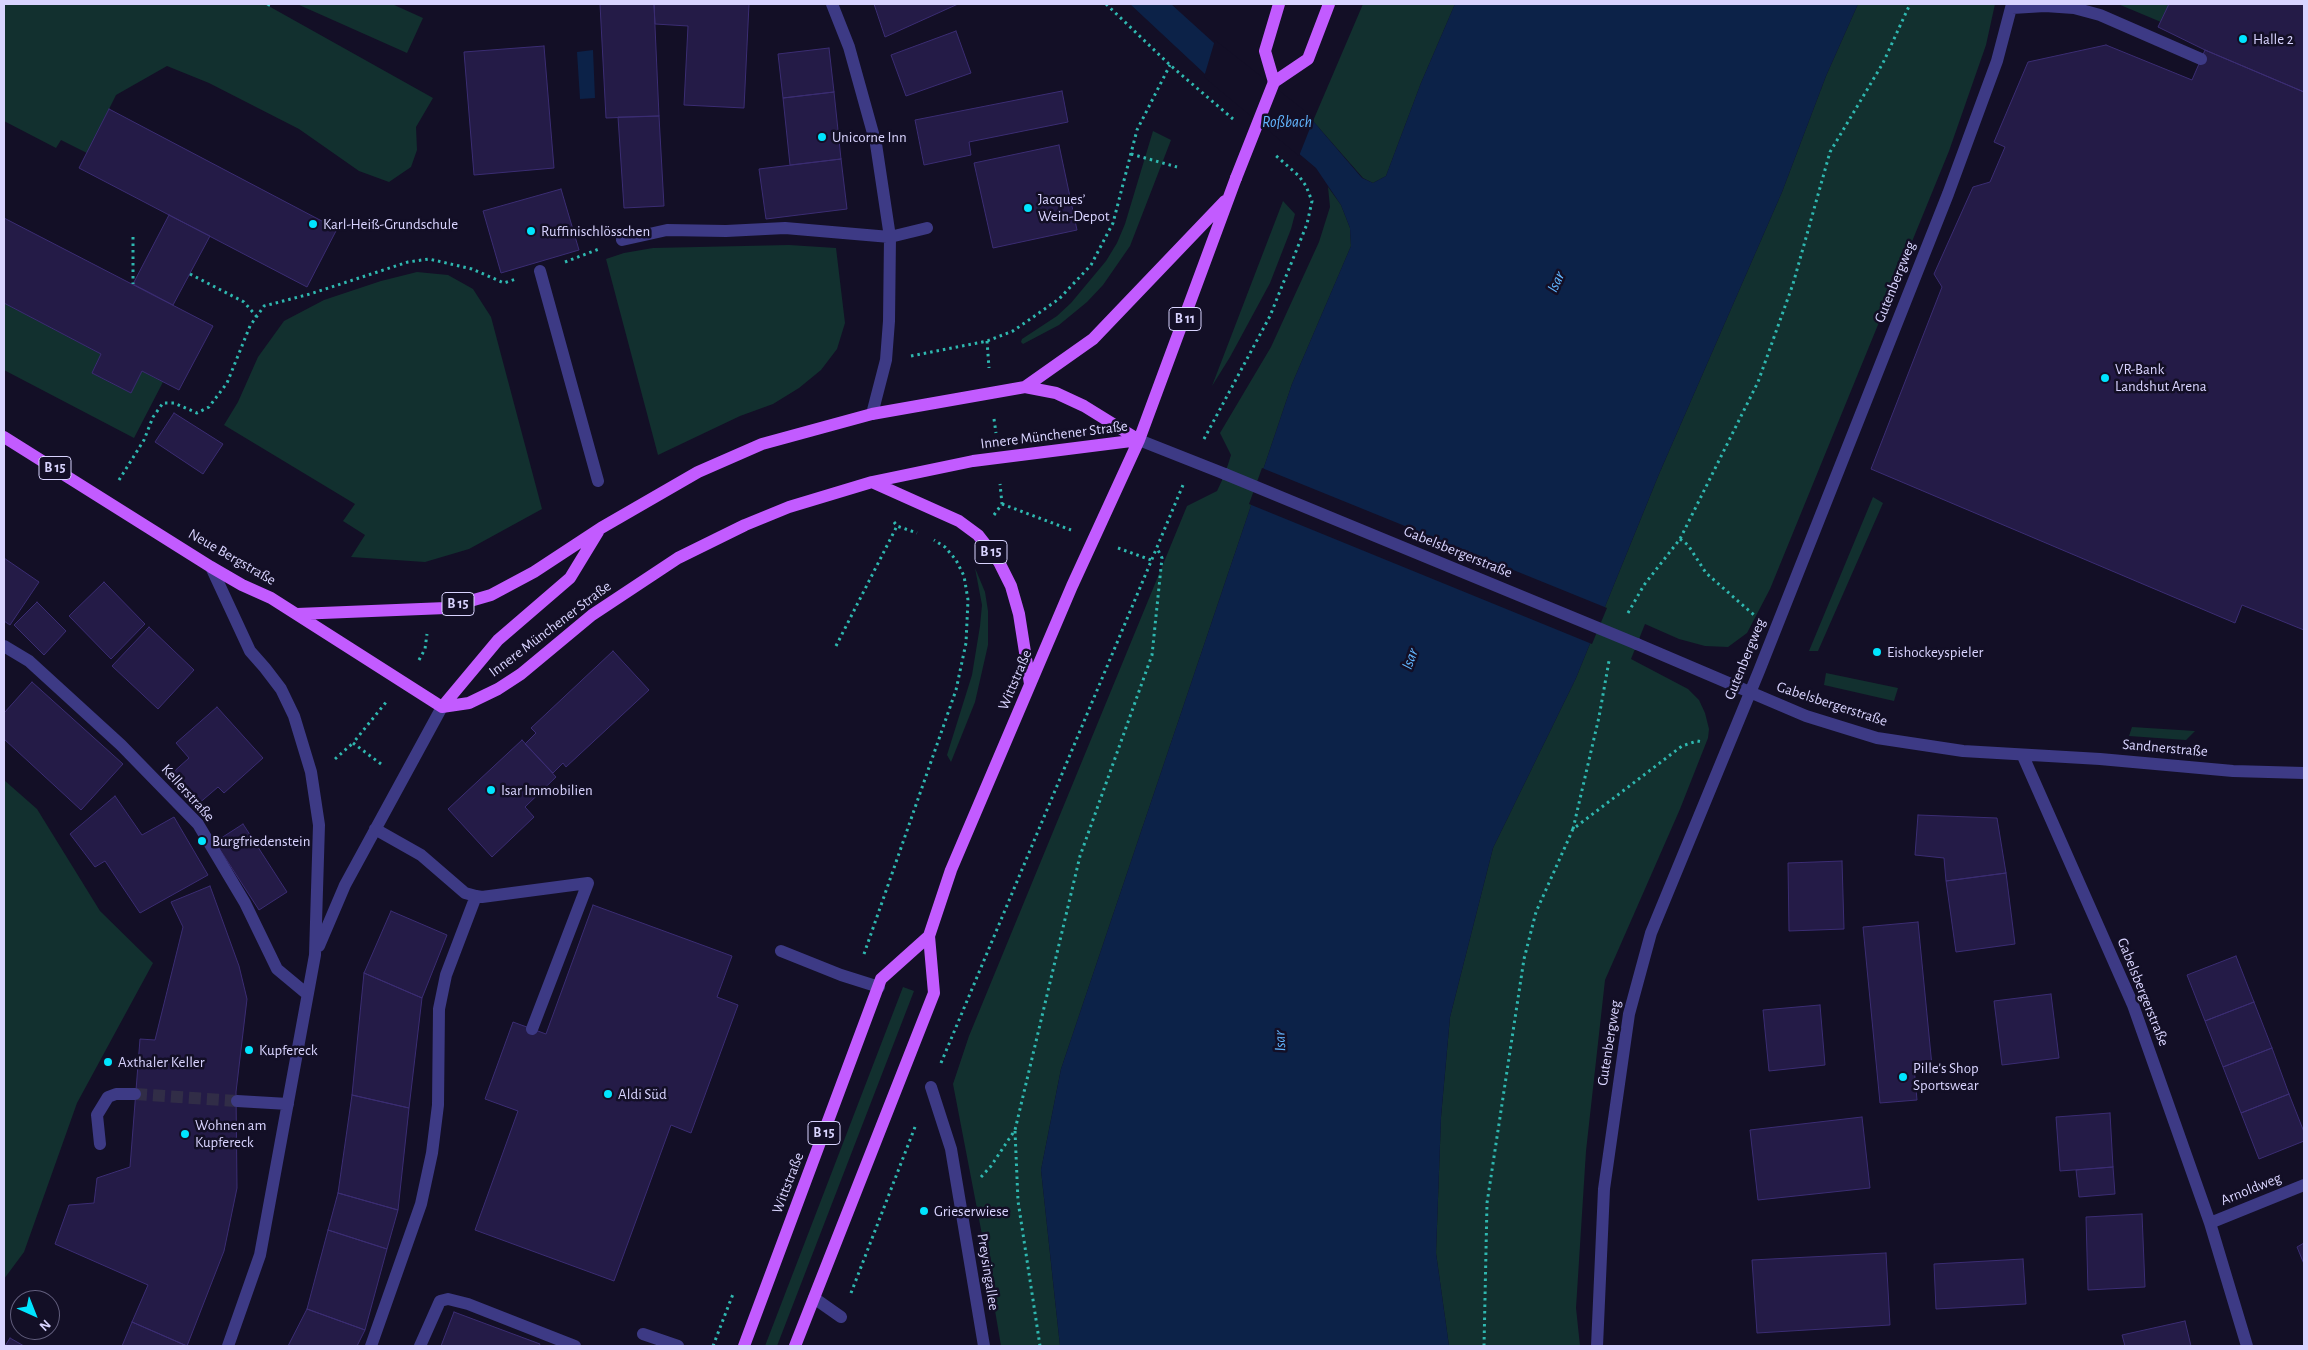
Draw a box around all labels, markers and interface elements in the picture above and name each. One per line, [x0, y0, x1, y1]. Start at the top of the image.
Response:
place label: Halle 2 [2253, 30, 2294, 48]
marker: Halle 2 [2237, 33, 2249, 45]
water label: Roßbach [1262, 112, 1312, 132]
place label: Unicorne Inn [832, 128, 907, 146]
marker: Unicorne Inn [816, 131, 828, 143]
place label: Jacques’ Wein-Depot [1038, 190, 1110, 225]
marker: Jacques’ Wein-Depot [1022, 202, 1034, 214]
place label: Karl-Heiß-Grundschule [323, 215, 458, 233]
marker: Karl-Heiß-Grundschule [307, 218, 319, 230]
place label: Ruffinischlösschen [541, 222, 650, 240]
marker: Ruffinischlösschen [525, 225, 537, 237]
street label: Gutenbergweg [1870, 239, 1920, 325]
water label: Isar [1543, 268, 1569, 296]
road number: B 11 [1169, 308, 1201, 330]
place label: VR-Bank Landshut Arena [2115, 360, 2207, 395]
marker: VR-Bank Landshut Arena [2099, 372, 2111, 384]
street label: Innere Münchener Straße [979, 417, 1129, 453]
road number: B 15 [39, 456, 71, 479]
street label: Gabelsbergerstraße [1401, 522, 1515, 582]
street label: Neue Bergstraße [185, 525, 279, 589]
road number: B 15 [975, 540, 1007, 564]
street label: Innere Münchener Straße [485, 577, 615, 681]
road number: B 15 [442, 592, 474, 616]
street label: Gutenbergweg [1720, 616, 1770, 702]
place label: Eishockeyspieler [1887, 643, 1983, 661]
water label: Isar [1397, 646, 1423, 672]
marker: Eishockeyspieler [1871, 646, 1883, 658]
street label: Wittstraße [994, 647, 1036, 713]
street label: Gabelsbergerstraße [1774, 678, 1890, 730]
street label: Sandnerstraße [2122, 735, 2208, 761]
street label: Kellerstraße [158, 761, 218, 825]
place label: Isar Immobilien [501, 781, 593, 799]
marker: Isar Immobilien [485, 784, 497, 796]
place label: Burgfriedenstein [212, 832, 310, 850]
marker: Burgfriedenstein [196, 835, 208, 847]
street label: Gabelsbergerstraße [2113, 935, 2173, 1049]
street label: Gutenbergweg [1593, 999, 1625, 1087]
water label: Isar [1270, 1030, 1290, 1052]
place label: Kupfereck [259, 1041, 317, 1059]
marker: Kupfereck [243, 1044, 255, 1056]
place label: Axthaler Keller [118, 1053, 205, 1071]
marker: Axthaler Keller [102, 1056, 114, 1068]
place label: Pille's Shop Sportswear [1913, 1059, 1979, 1094]
marker: Pille's Shop Sportswear [1897, 1071, 1909, 1083]
place label: Aldi Süd [618, 1085, 667, 1103]
marker: Aldi Süd [602, 1088, 614, 1100]
place label: Wohnen am Kupfereck [195, 1116, 266, 1151]
road number: B 15 [808, 1122, 840, 1144]
marker: Wohnen am Kupfereck [179, 1128, 191, 1140]
street label: Wittstraße [768, 1150, 808, 1216]
street label: Arnoldweg [2218, 1169, 2284, 1209]
place label: Grieserwiese [934, 1202, 1009, 1220]
marker: Grieserwiese [918, 1205, 930, 1217]
street label: Preysingallee [973, 1232, 1003, 1312]
north arrow [10, 1290, 60, 1340]
text: N [36, 1317, 53, 1333]

